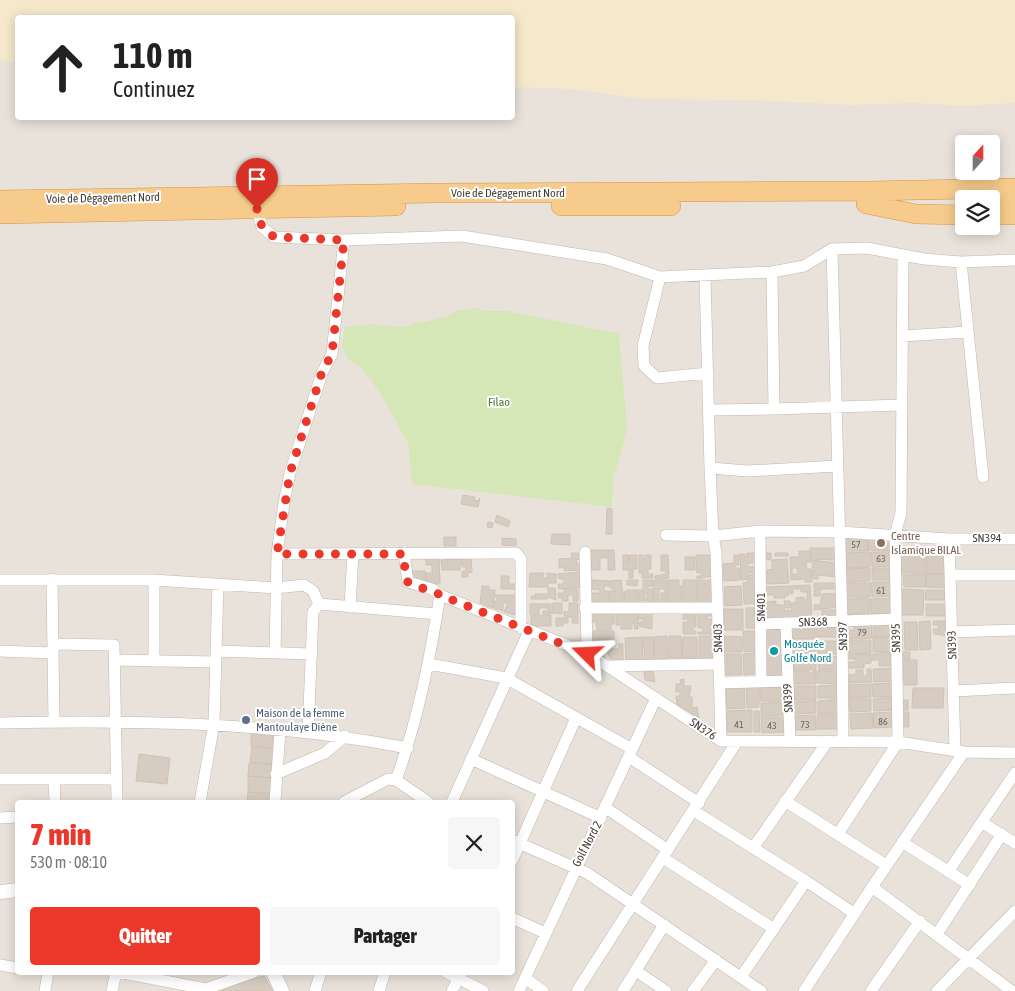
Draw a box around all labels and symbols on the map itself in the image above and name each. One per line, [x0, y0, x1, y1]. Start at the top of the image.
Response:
north arrow [955, 135, 1000, 180]
pin [236, 158, 278, 209]
street label: Voie de Dégagement Nord [451, 186, 565, 200]
street label: Voie de Dégagement Nord [46, 190, 160, 206]
park label: Filao [488, 395, 510, 409]
place label: Centre Islamique BILAL [891, 529, 961, 557]
street label: SN394 [972, 531, 1002, 545]
marker: Centre Islamique BILAL [875, 537, 887, 549]
house number: 57 [851, 539, 861, 550]
house number: 63 [876, 553, 886, 564]
house number: 61 [876, 585, 886, 596]
street label: SN401 [754, 592, 768, 622]
street label: SN368 [798, 614, 828, 630]
street label: SN397 [836, 621, 850, 651]
street label: SN403 [711, 623, 725, 653]
street label: SN395 [889, 623, 903, 653]
position arrow [560, 627, 612, 679]
house number: 79 [857, 627, 867, 638]
street label: SN393 [944, 630, 960, 660]
place label: Mosquée Golfe Nord [784, 637, 832, 665]
marker: Mosquée Golfe Nord [768, 645, 780, 657]
street label: SN399 [780, 683, 796, 713]
place label: Maison de la femme Mantoulaye Diène [256, 706, 344, 734]
marker: Maison de la femme Mantoulaye Diène [240, 714, 252, 726]
street label: SN376 [687, 715, 719, 743]
house number: 86 [878, 716, 888, 727]
house number: 41 [734, 719, 744, 730]
house number: 73 [800, 719, 810, 730]
house number: 43 [767, 720, 777, 731]
street label: Golf Nord 2 [569, 819, 605, 869]

